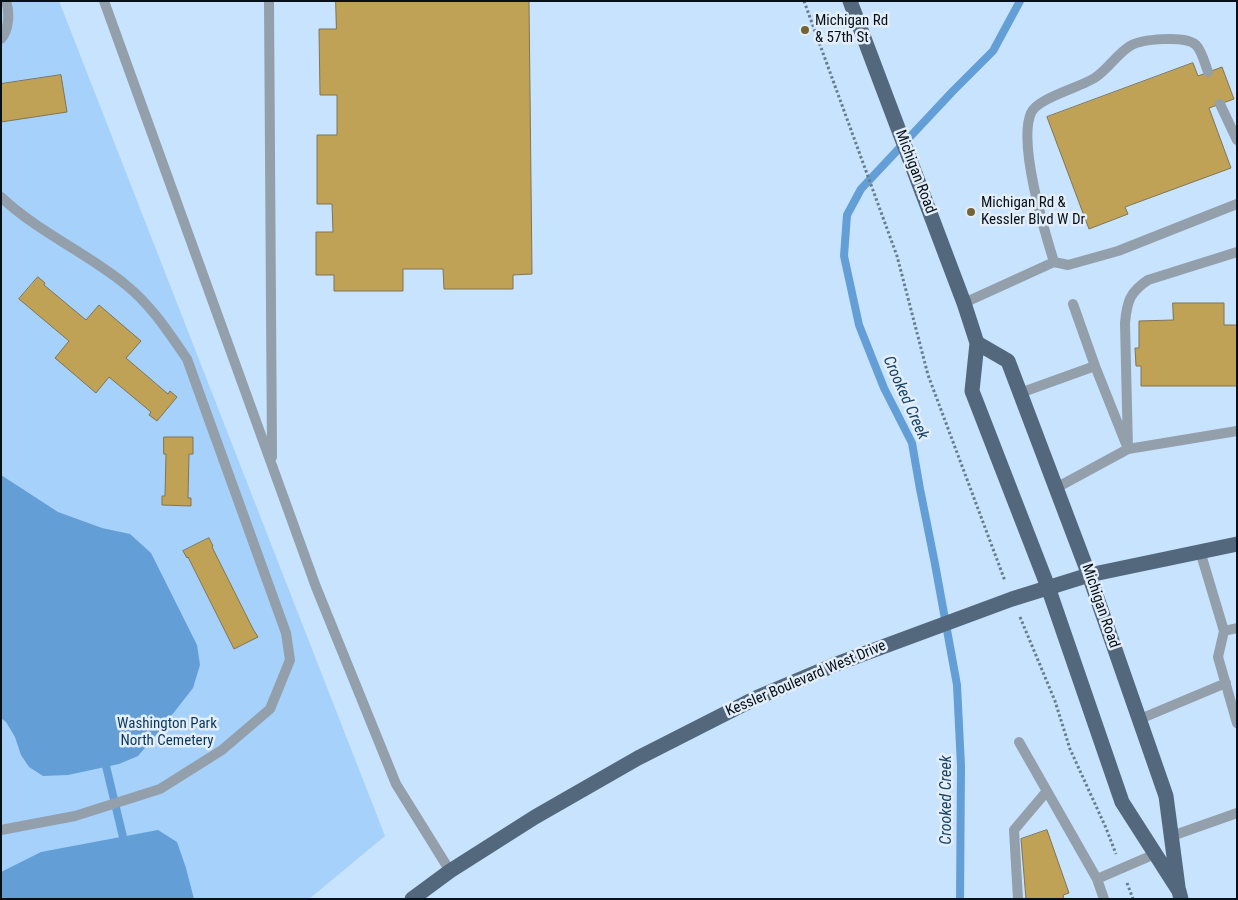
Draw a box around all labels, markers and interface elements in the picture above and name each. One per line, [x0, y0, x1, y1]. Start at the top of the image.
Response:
place label: Michigan Rd & 57th St [815, 12, 888, 47]
marker: Michigan Rd & 57th St [799, 24, 811, 36]
street label: Michigan Road [891, 128, 939, 216]
place label: Michigan Rd & Kessler Blvd W Dr [981, 194, 1085, 229]
marker: Michigan Rd & Kessler Blvd W Dr [965, 206, 977, 218]
water label: Crooked Creek [878, 353, 932, 443]
street label: Michigan Road [1077, 562, 1123, 650]
street label: Kessler Boulevard West Drive [723, 637, 889, 721]
park label: Washington Park North Cemetery [117, 715, 217, 750]
water label: Crooked Creek [937, 755, 957, 845]

